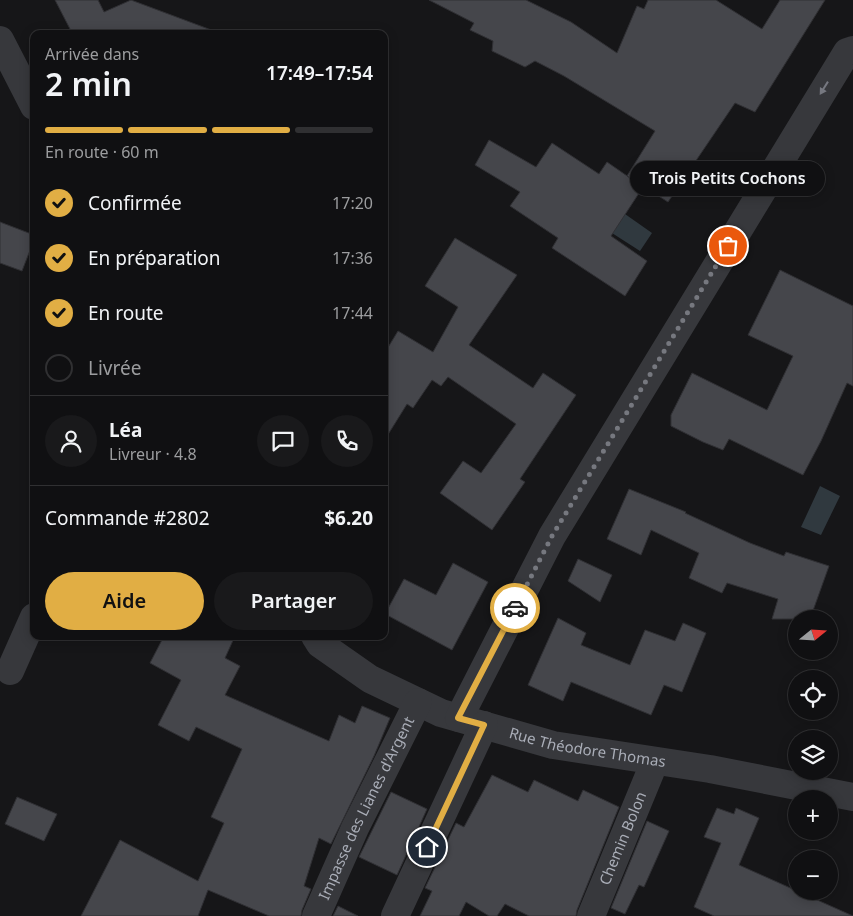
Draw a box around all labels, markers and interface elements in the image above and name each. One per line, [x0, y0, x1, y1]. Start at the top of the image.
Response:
text: Arrivée dans [45, 43, 139, 65]
text: 17:49–17:54 [266, 60, 373, 86]
text: 2 min [45, 62, 132, 105]
one-way arrow [820, 81, 829, 94]
text: En route · 60 m [45, 141, 159, 163]
callout: Trois Petits Cochons [630, 161, 826, 196]
text: Trois Petits Cochons [649, 167, 806, 189]
icon: check [45, 189, 73, 217]
text: Confirmée [88, 190, 182, 216]
text: 17:20 [332, 192, 373, 214]
pin [707, 225, 749, 267]
icon: bag [714, 232, 742, 260]
icon: check [45, 244, 73, 272]
text: En préparation [88, 245, 221, 271]
text: 17:36 [332, 247, 373, 269]
icon: check [45, 299, 73, 327]
text: En route [88, 300, 164, 326]
text: 17:44 [332, 302, 373, 324]
text: Livrée [88, 355, 141, 381]
button: person [45, 415, 97, 467]
button: chat [257, 415, 309, 467]
button: phone [321, 415, 373, 467]
text: Léa [109, 417, 142, 443]
text: Livreur · 4.8 [109, 443, 197, 465]
text: Commande #2802 [45, 505, 210, 531]
text: $6.20 [324, 505, 373, 531]
button: Aide [45, 572, 204, 630]
button: Partager [214, 572, 373, 630]
courier [490, 583, 540, 633]
icon: car [501, 594, 529, 622]
north arrow [788, 610, 838, 660]
map controls [788, 610, 838, 900]
button: locate [788, 670, 838, 720]
street label: Impasse des Lianes d'Argent [313, 712, 418, 903]
street label: Rue Théodore Thomas [507, 722, 667, 771]
button: layers [788, 730, 838, 780]
street label: Chemin Bolon [594, 788, 650, 888]
button: + [788, 790, 838, 840]
pin [406, 826, 448, 868]
icon: home [413, 833, 441, 861]
button: − [788, 850, 838, 900]

